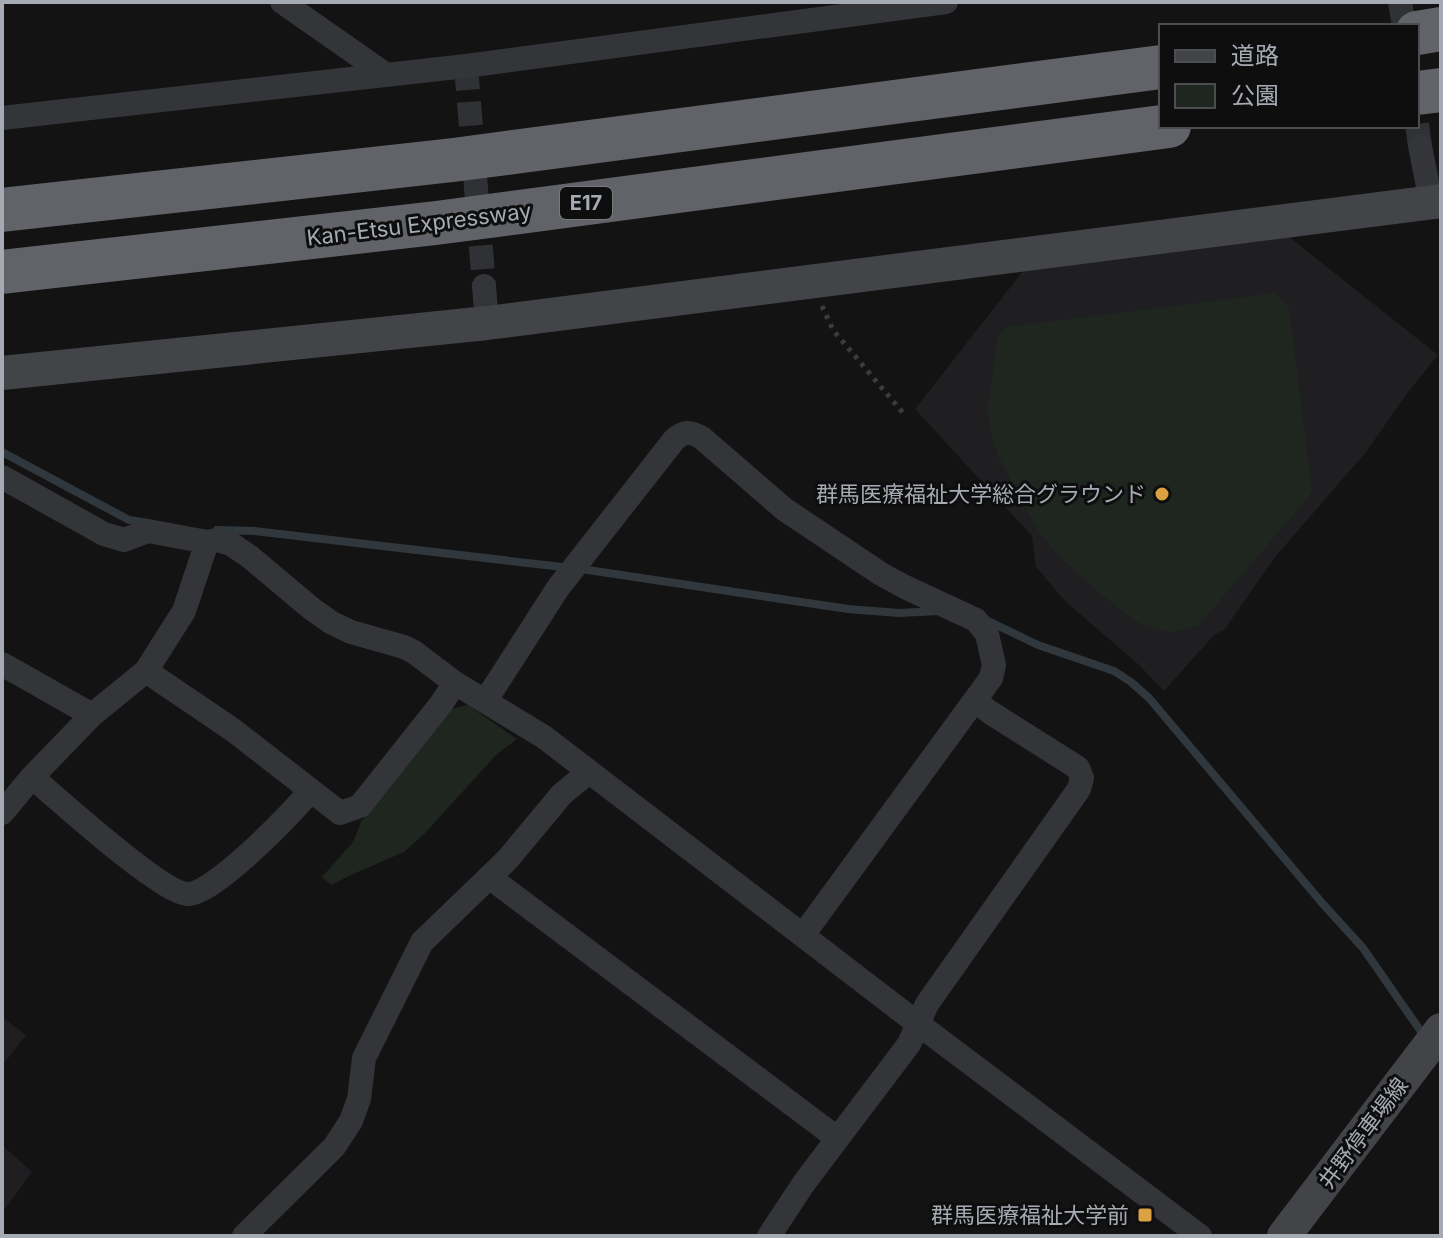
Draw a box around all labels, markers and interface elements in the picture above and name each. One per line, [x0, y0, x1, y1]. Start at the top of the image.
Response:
legend [1159, 24, 1419, 128]
text: 道路 [1231, 41, 1279, 70]
text: 公園 [1231, 81, 1279, 110]
road number: E17 [560, 187, 612, 219]
street label: Kan-Etsu Expressway [305, 197, 533, 251]
place label: 群馬医療福祉大学総合グラウンド [816, 481, 1146, 507]
marker: 群馬医療福祉大学総合グラウンド [1153, 485, 1171, 503]
street label: 井野停車場線 [1313, 1072, 1413, 1194]
place label: 群馬医療福祉大学前 [931, 1202, 1129, 1228]
marker: 群馬医療福祉大学前 [1136, 1206, 1154, 1224]

